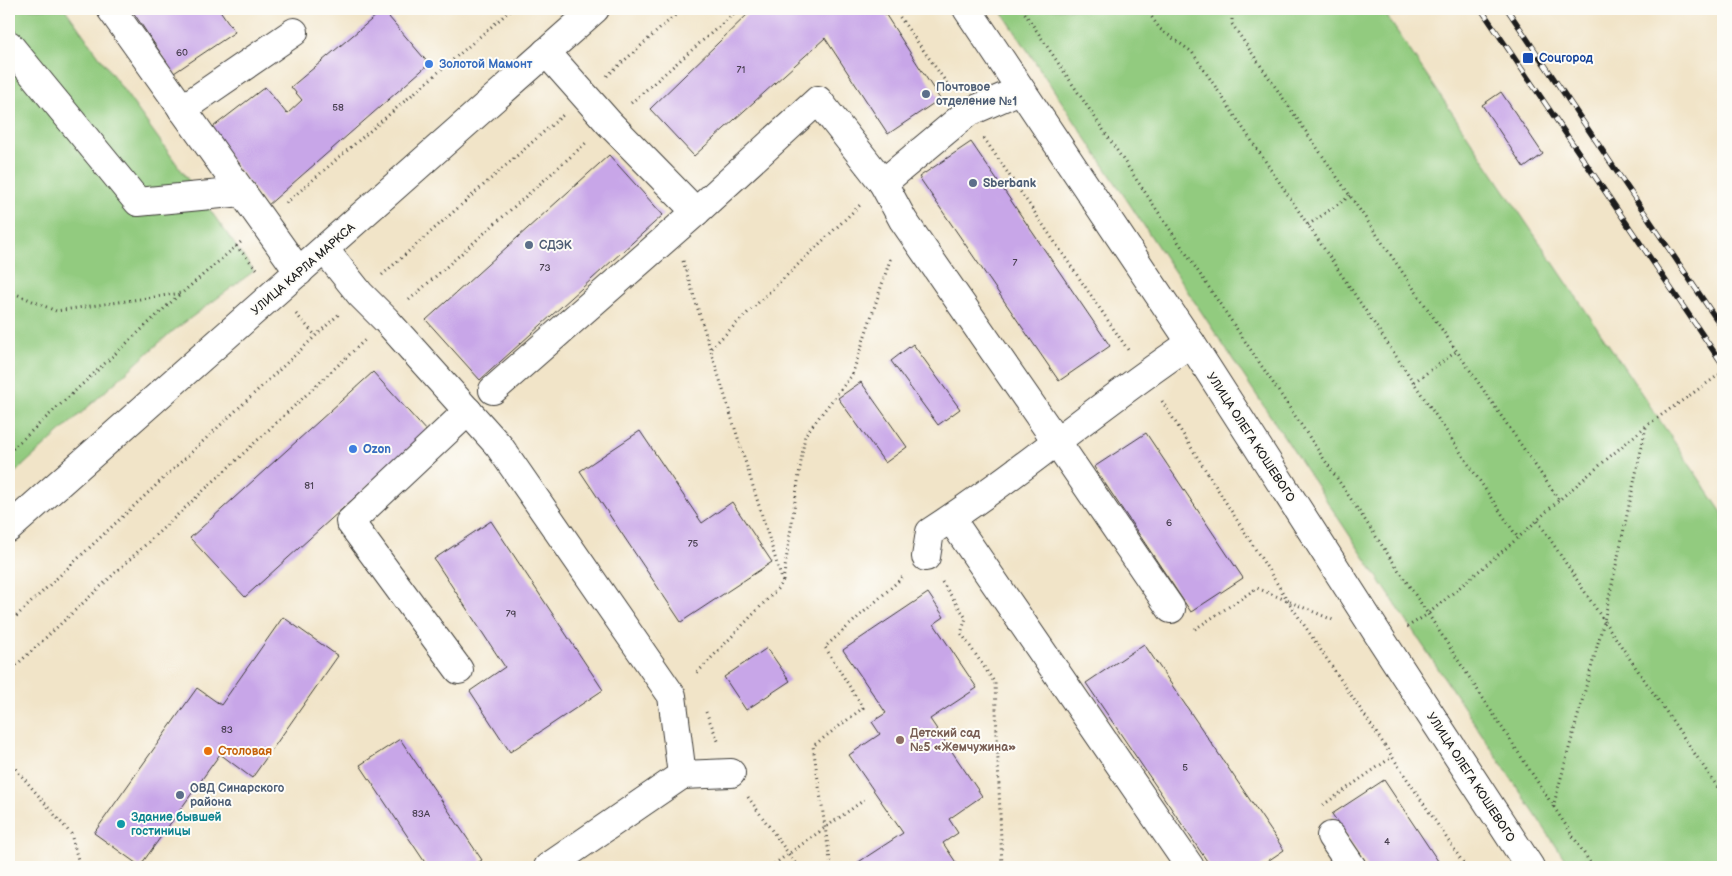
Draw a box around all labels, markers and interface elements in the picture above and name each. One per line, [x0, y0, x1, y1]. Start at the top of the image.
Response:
house number: 60 [176, 47, 188, 59]
marker: Соцгород [1521, 51, 1535, 65]
place label: Соцгород [1539, 51, 1594, 66]
place label: Золотой Мамонт [439, 57, 533, 72]
marker: Золотой Мамонт [423, 58, 435, 70]
house number: 71 [737, 64, 746, 76]
place label: Почтовое отделение №1 [936, 80, 1017, 109]
marker: Почтовое отделение №1 [920, 88, 932, 100]
house number: 58 [332, 102, 344, 114]
place label: Sberbank [983, 176, 1037, 191]
marker: Sberbank [967, 177, 979, 189]
street label: УЛИЦА КАРЛА МАРКСА [248, 220, 359, 319]
place label: СДЭК [539, 238, 573, 253]
marker: СДЭК [523, 239, 535, 251]
house number: 7 [1013, 257, 1018, 269]
house number: 73 [539, 262, 551, 274]
street label: УЛИЦА ОЛЕГА КОШЕВОГО [1203, 370, 1298, 505]
place label: Ozon [363, 442, 391, 457]
marker: Ozon [347, 443, 359, 455]
house number: 81 [304, 480, 314, 492]
house number: 6 [1166, 517, 1172, 529]
house number: 75 [688, 538, 699, 550]
house number: 79 [506, 608, 517, 620]
street label: УЛИЦА ОЛЕГА КОШЕВОГО [1423, 710, 1518, 845]
house number: 83 [221, 724, 233, 736]
place label: Детский сад №5 «Жемчужина» [910, 726, 1016, 755]
marker: Детский сад №5 «Жемчужина» [894, 734, 906, 746]
place label: Столовая [218, 744, 272, 759]
marker: Столовая [202, 745, 214, 757]
house number: 5 [1182, 762, 1188, 774]
place label: ОВД Синарского района [190, 781, 285, 810]
marker: ОВД Синарского района [174, 789, 186, 801]
house number: 83А [412, 808, 431, 820]
place label: Здание бывшей гостиницы [131, 810, 222, 839]
marker: Здание бывшей гостиницы [115, 818, 127, 830]
house number: 4 [1384, 836, 1390, 848]

